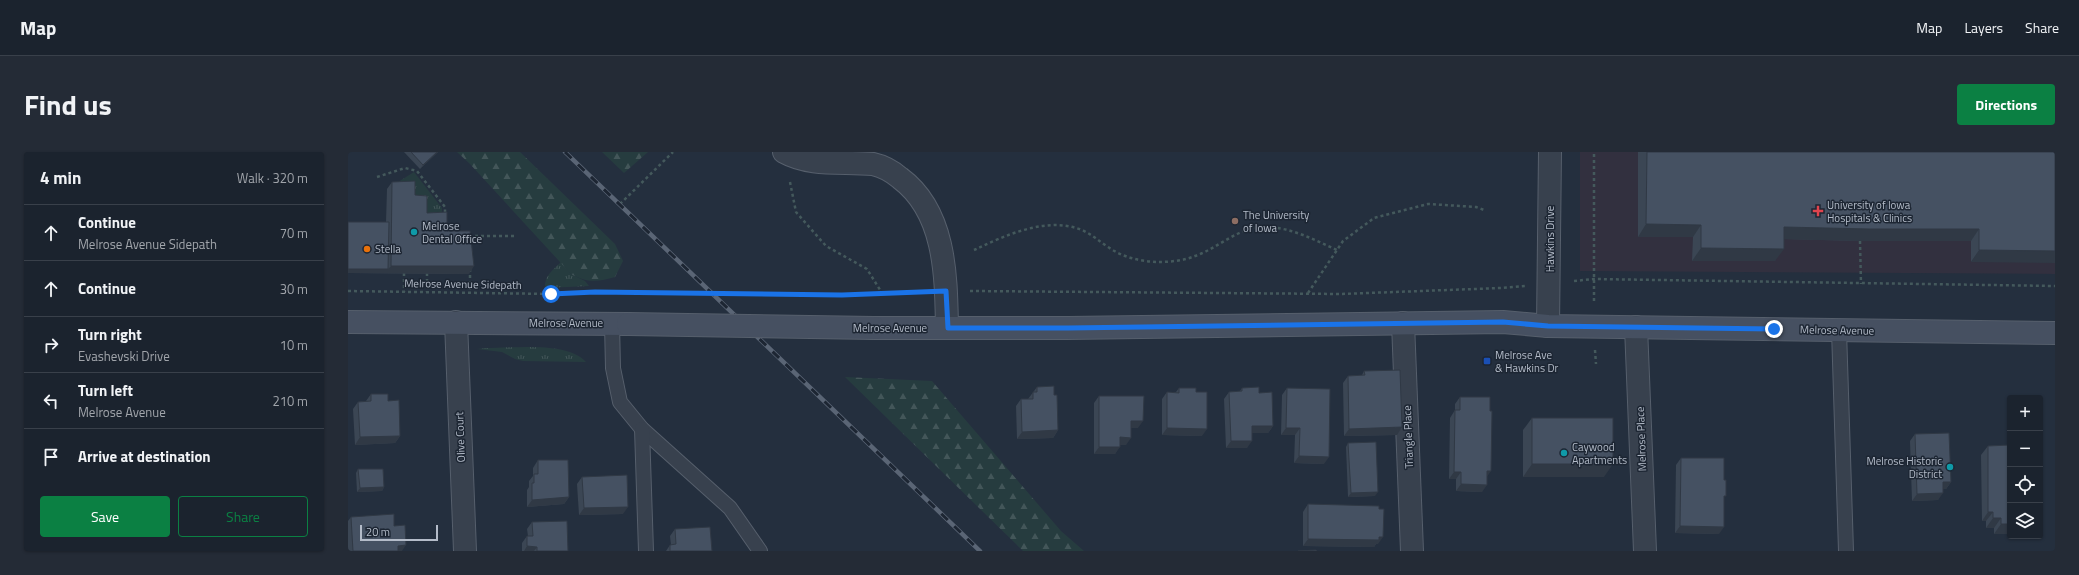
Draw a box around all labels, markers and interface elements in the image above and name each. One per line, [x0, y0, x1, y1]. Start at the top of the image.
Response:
text: Map [20, 13, 56, 42]
text: Map [1916, 17, 1942, 38]
text: Layers [1964, 17, 2003, 38]
text: Share [2025, 17, 2059, 38]
text: Find us [24, 83, 112, 126]
button: Directions [1957, 84, 2055, 125]
text: 4 min [40, 165, 81, 191]
text: Walk · 320 m [237, 168, 308, 188]
place label: University of Iowa Hospitals & Clinics [1827, 197, 1912, 226]
street label: Hawkins Drive [1542, 205, 1558, 272]
marker: University of Iowa Hospitals & Clinics [1812, 205, 1824, 217]
place label: The University of Iowa [1243, 207, 1310, 236]
text: Continue [78, 211, 136, 234]
marker: The University of Iowa [1230, 216, 1240, 226]
place label: Melrose Dental Office [422, 218, 483, 247]
icon: ahead [40, 222, 62, 244]
text: 70 m [280, 223, 308, 243]
marker: Melrose Dental Office [409, 227, 419, 237]
text: Melrose Avenue Sidepath [78, 234, 217, 254]
place label: Stella [375, 241, 401, 257]
marker: Stella [362, 244, 372, 254]
street label: Melrose Avenue Sidepath [404, 275, 522, 293]
text: Continue [78, 277, 136, 300]
icon: ahead [40, 278, 62, 300]
text: 30 m [280, 279, 308, 299]
route start [542, 285, 560, 303]
street label: Melrose Avenue [529, 315, 604, 331]
street label: Melrose Avenue [853, 320, 928, 336]
route end [1765, 320, 1783, 338]
street label: Melrose Avenue [1800, 321, 1875, 339]
text: Turn right [78, 323, 142, 346]
icon: right [40, 334, 62, 356]
text: 10 m [280, 335, 308, 355]
text: Evashevski Drive [78, 346, 170, 366]
place label: Melrose Ave & Hawkins Dr [1495, 347, 1559, 376]
marker: Melrose Ave & Hawkins Dr [1482, 356, 1492, 366]
text: Turn left [78, 379, 133, 402]
icon: left [40, 390, 62, 412]
text: 210 m [272, 391, 308, 411]
map controls [2007, 395, 2043, 539]
button: + [2007, 395, 2043, 431]
text: Melrose Avenue [78, 402, 166, 422]
street label: Triangle Place [1399, 405, 1417, 469]
street label: Melrose Place [1632, 406, 1650, 472]
street label: Olive Court [451, 411, 469, 463]
button: − [2007, 431, 2043, 467]
place label: Caywood Apartments [1572, 439, 1627, 468]
text: Arrive at destination [78, 445, 211, 468]
icon: arrive [40, 446, 62, 468]
marker: Caywood Apartments [1559, 448, 1569, 458]
place label: Melrose Historic District [1866, 453, 1942, 482]
marker: Melrose Historic District [1945, 462, 1955, 472]
button: locate [2007, 467, 2043, 503]
button: Save [40, 496, 170, 537]
button: Share [178, 496, 308, 537]
button: layers [2007, 503, 2043, 539]
scale bar [360, 523, 438, 542]
text: 20 m [366, 524, 390, 540]

